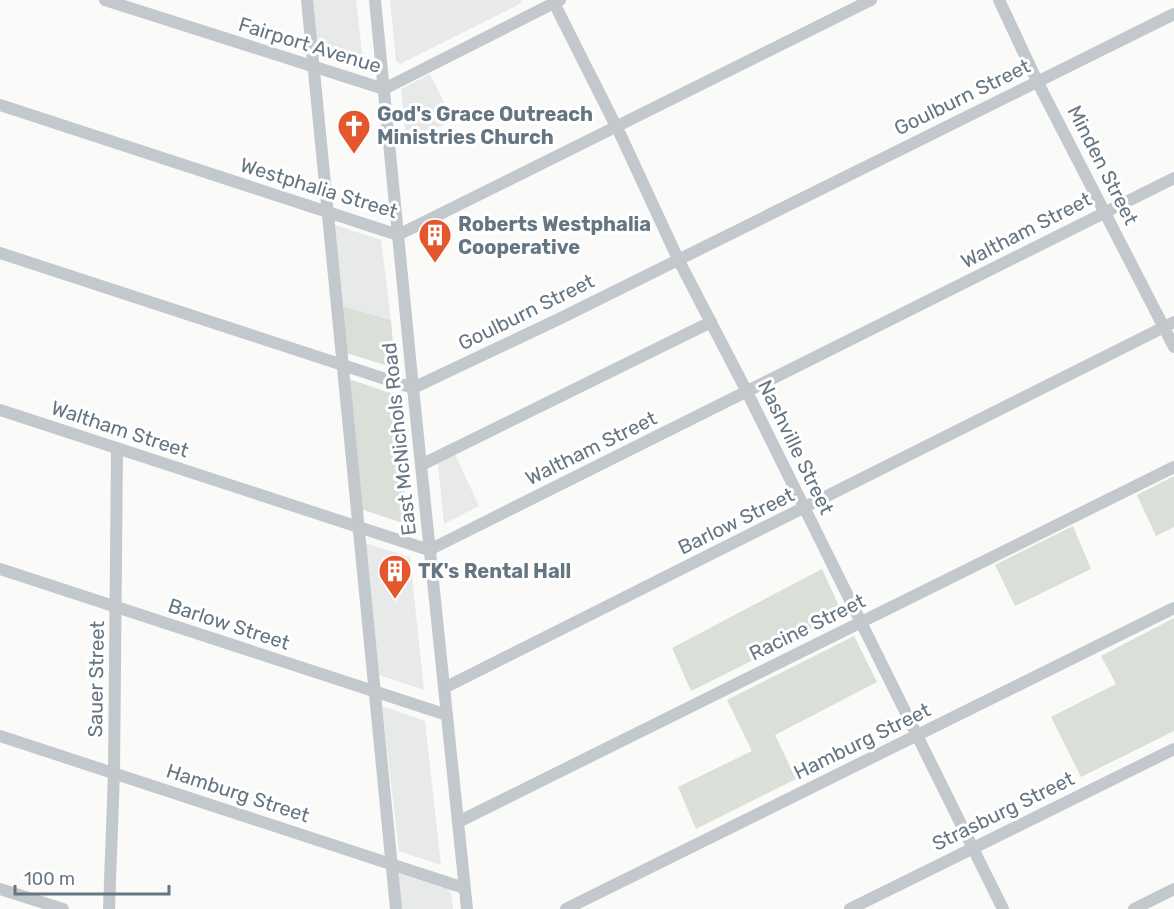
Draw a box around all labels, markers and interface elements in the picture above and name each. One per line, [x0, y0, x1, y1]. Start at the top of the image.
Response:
street label: Fairport Avenue [236, 12, 384, 78]
street label: Goulburn Street [890, 54, 1034, 140]
street label: Minden Street [1063, 101, 1143, 229]
place label: God's Grace Outreach Ministries Church [377, 102, 593, 149]
church icon: God's Grace Outreach Ministries Church [336, 108, 372, 155]
street label: Westphalia Street [237, 153, 401, 223]
street label: Waltham Street [957, 187, 1095, 273]
place label: Roberts Westphalia Cooperative [458, 212, 651, 259]
building icon: Roberts Westphalia Cooperative [417, 217, 453, 264]
street label: Goulburn Street [454, 269, 598, 355]
street label: East McNichols Road [377, 341, 421, 537]
street label: Nashville Street [753, 376, 839, 518]
street label: Waltham Street [48, 395, 192, 463]
street label: Waltham Street [521, 406, 661, 490]
street label: Barlow Street [674, 482, 798, 559]
building icon: TK's Rental Hall [377, 553, 413, 600]
place label: TK's Rental Hall [418, 559, 571, 583]
street label: Racine Street [745, 589, 869, 665]
street label: Barlow Street [165, 593, 293, 655]
street label: Sauer Street [83, 620, 109, 737]
street label: Hamburg Street [790, 697, 934, 784]
street label: Hamburg Street [163, 759, 313, 828]
street label: Strasburg Street [928, 766, 1078, 856]
scale bar [15, 858, 170, 896]
text: 100 m [24, 868, 75, 890]

